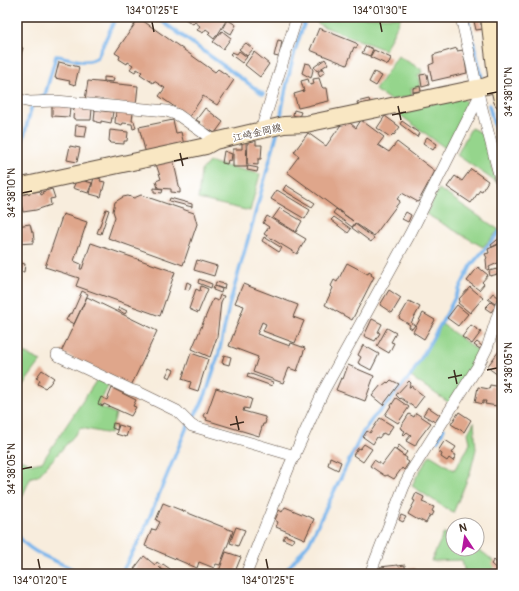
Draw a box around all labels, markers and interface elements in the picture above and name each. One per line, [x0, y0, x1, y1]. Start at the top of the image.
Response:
text: 134°01'25"E [126, 5, 178, 17]
text: 134°01'30"E [353, 5, 407, 17]
text: 34°38'10"N [503, 67, 515, 117]
street label: 江崎金岡線 [232, 122, 283, 144]
text: 34°38'10"N [6, 168, 18, 218]
text: 34°38'05"N [503, 342, 515, 394]
text: 34°38'05"N [6, 443, 18, 495]
north arrow [445, 517, 485, 557]
text: N [458, 520, 469, 535]
text: 134°01'20"E [13, 575, 67, 587]
text: 134°01'25"E [242, 575, 294, 587]

